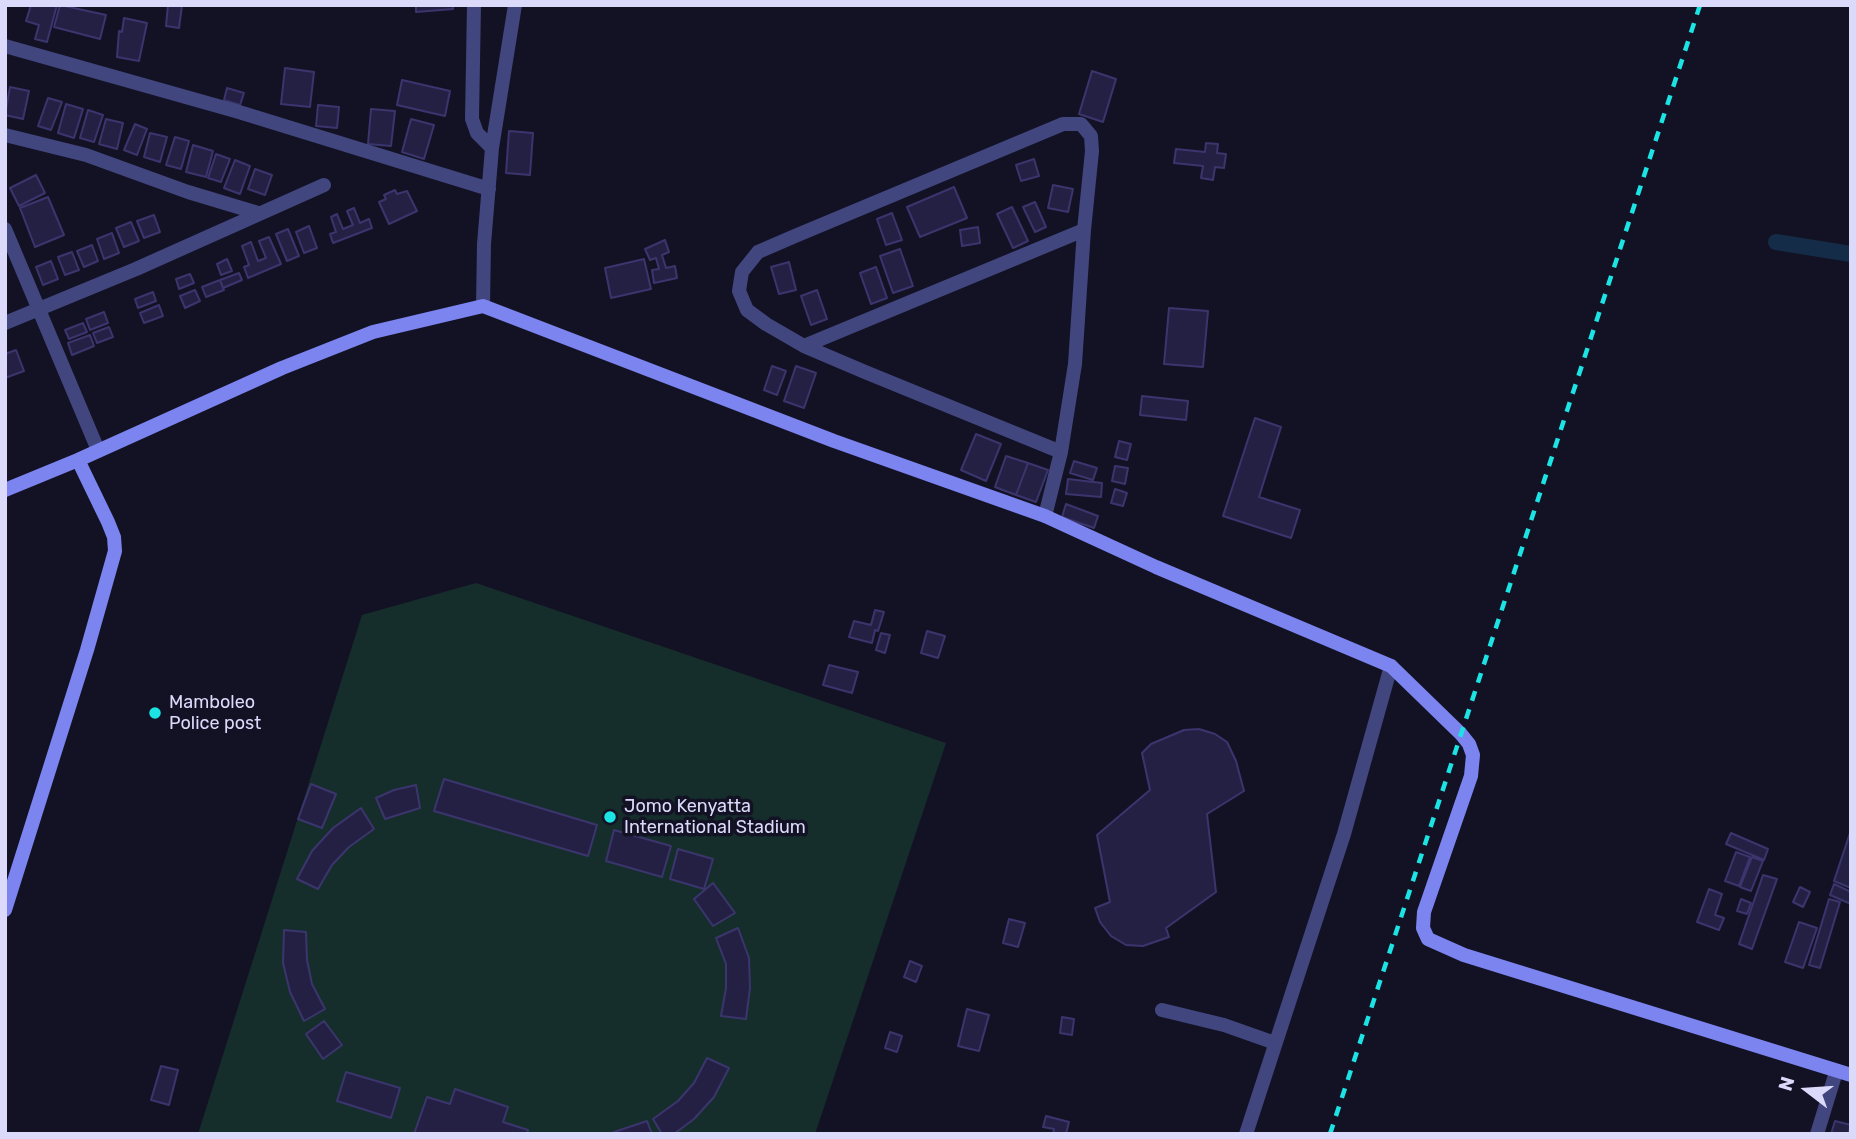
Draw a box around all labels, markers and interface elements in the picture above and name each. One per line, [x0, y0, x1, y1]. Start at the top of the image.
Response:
place label: Mamboleo Police post [169, 692, 261, 734]
marker: Mamboleo Police post [147, 705, 163, 721]
place label: Jomo Kenyatta International Stadium [624, 796, 806, 838]
marker: Jomo Kenyatta International Stadium [602, 809, 618, 825]
north arrow [1772, 1055, 1842, 1125]
text: N [1773, 1074, 1799, 1094]

